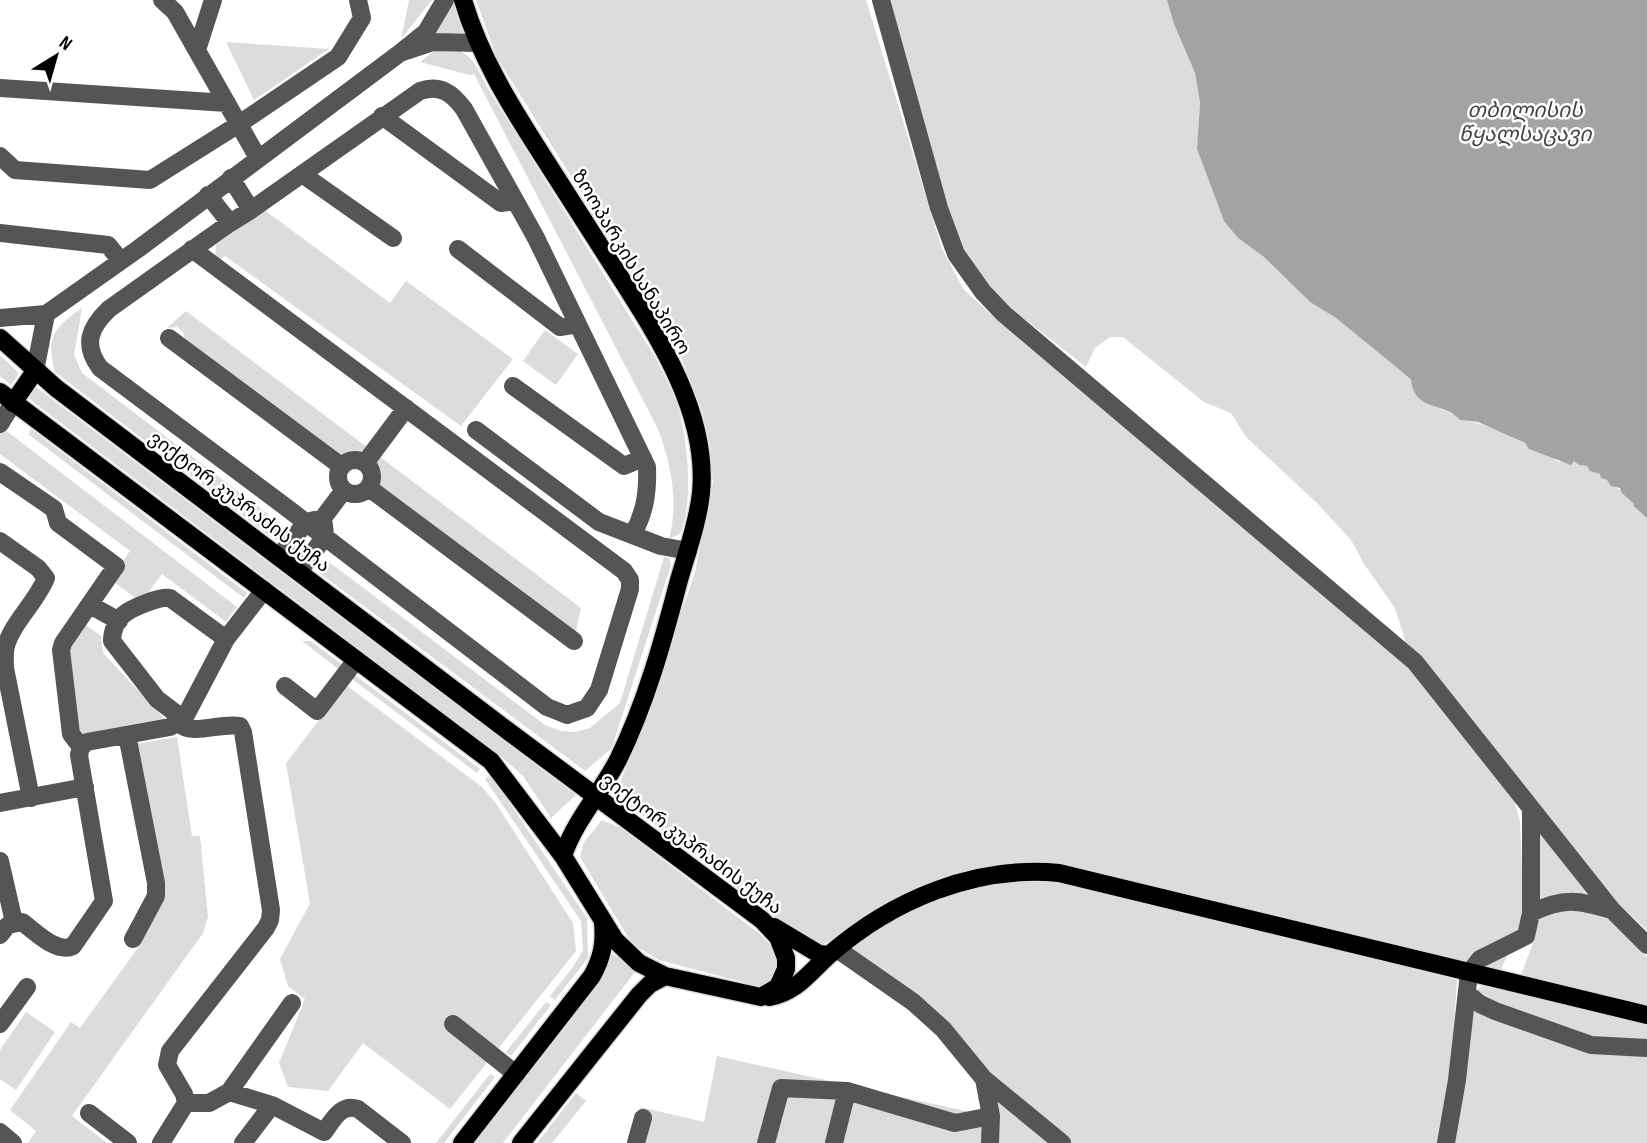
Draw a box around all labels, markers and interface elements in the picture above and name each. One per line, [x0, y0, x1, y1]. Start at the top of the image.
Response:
north arrow [21, 21, 91, 91]
text: N [54, 31, 76, 56]
water label: თბილისის წყალსაცავი [1459, 98, 1592, 147]
street label: ზოოპარკის სანაპირო [566, 166, 695, 359]
street label: ვიქტორ კუპრაძის ქუჩა [144, 427, 334, 578]
street label: ვიქტორ კუპრაძის ქუჩა [596, 769, 786, 920]

